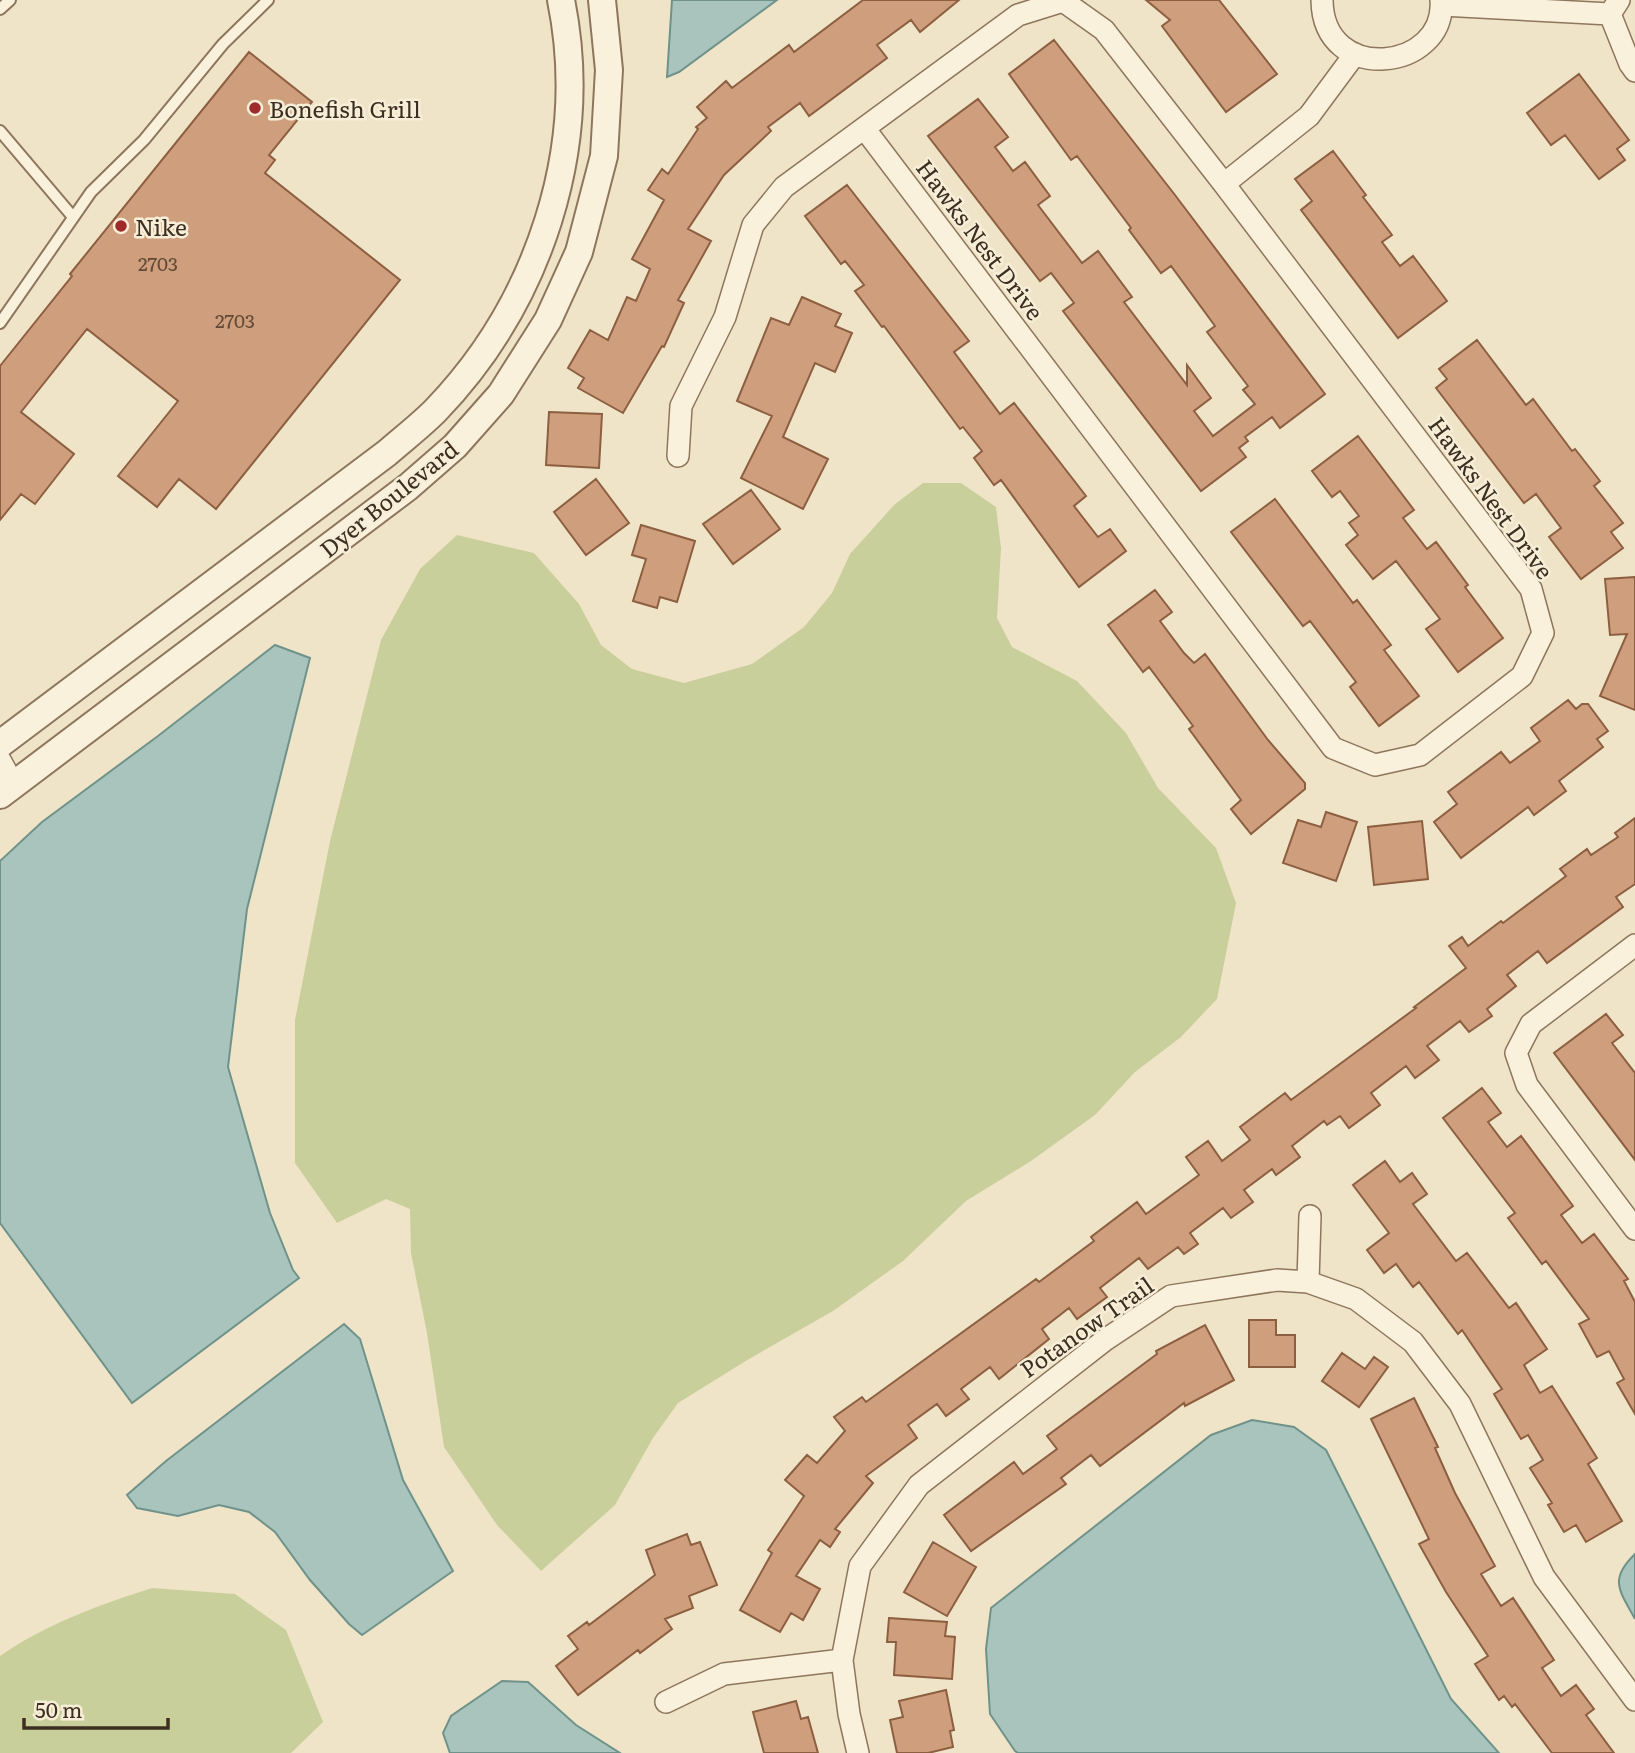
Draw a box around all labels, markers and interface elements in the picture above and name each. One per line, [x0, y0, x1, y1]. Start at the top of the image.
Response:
place label: Bonefish Grill [269, 91, 421, 125]
marker: Bonefish Grill [247, 100, 263, 116]
street label: Hawks Nest Drive [909, 152, 1053, 326]
place label: Nike [135, 209, 187, 243]
marker: Nike [113, 218, 129, 234]
house number: 2703 [138, 249, 178, 277]
house number: 2703 [215, 306, 255, 334]
street label: Hawks Nest Drive [1421, 409, 1563, 585]
street label: Dyer Boulevard [311, 431, 465, 565]
street label: Potanow Trail [1012, 1267, 1160, 1385]
scale bar [24, 1686, 168, 1730]
text: 50 m [35, 1693, 82, 1724]

